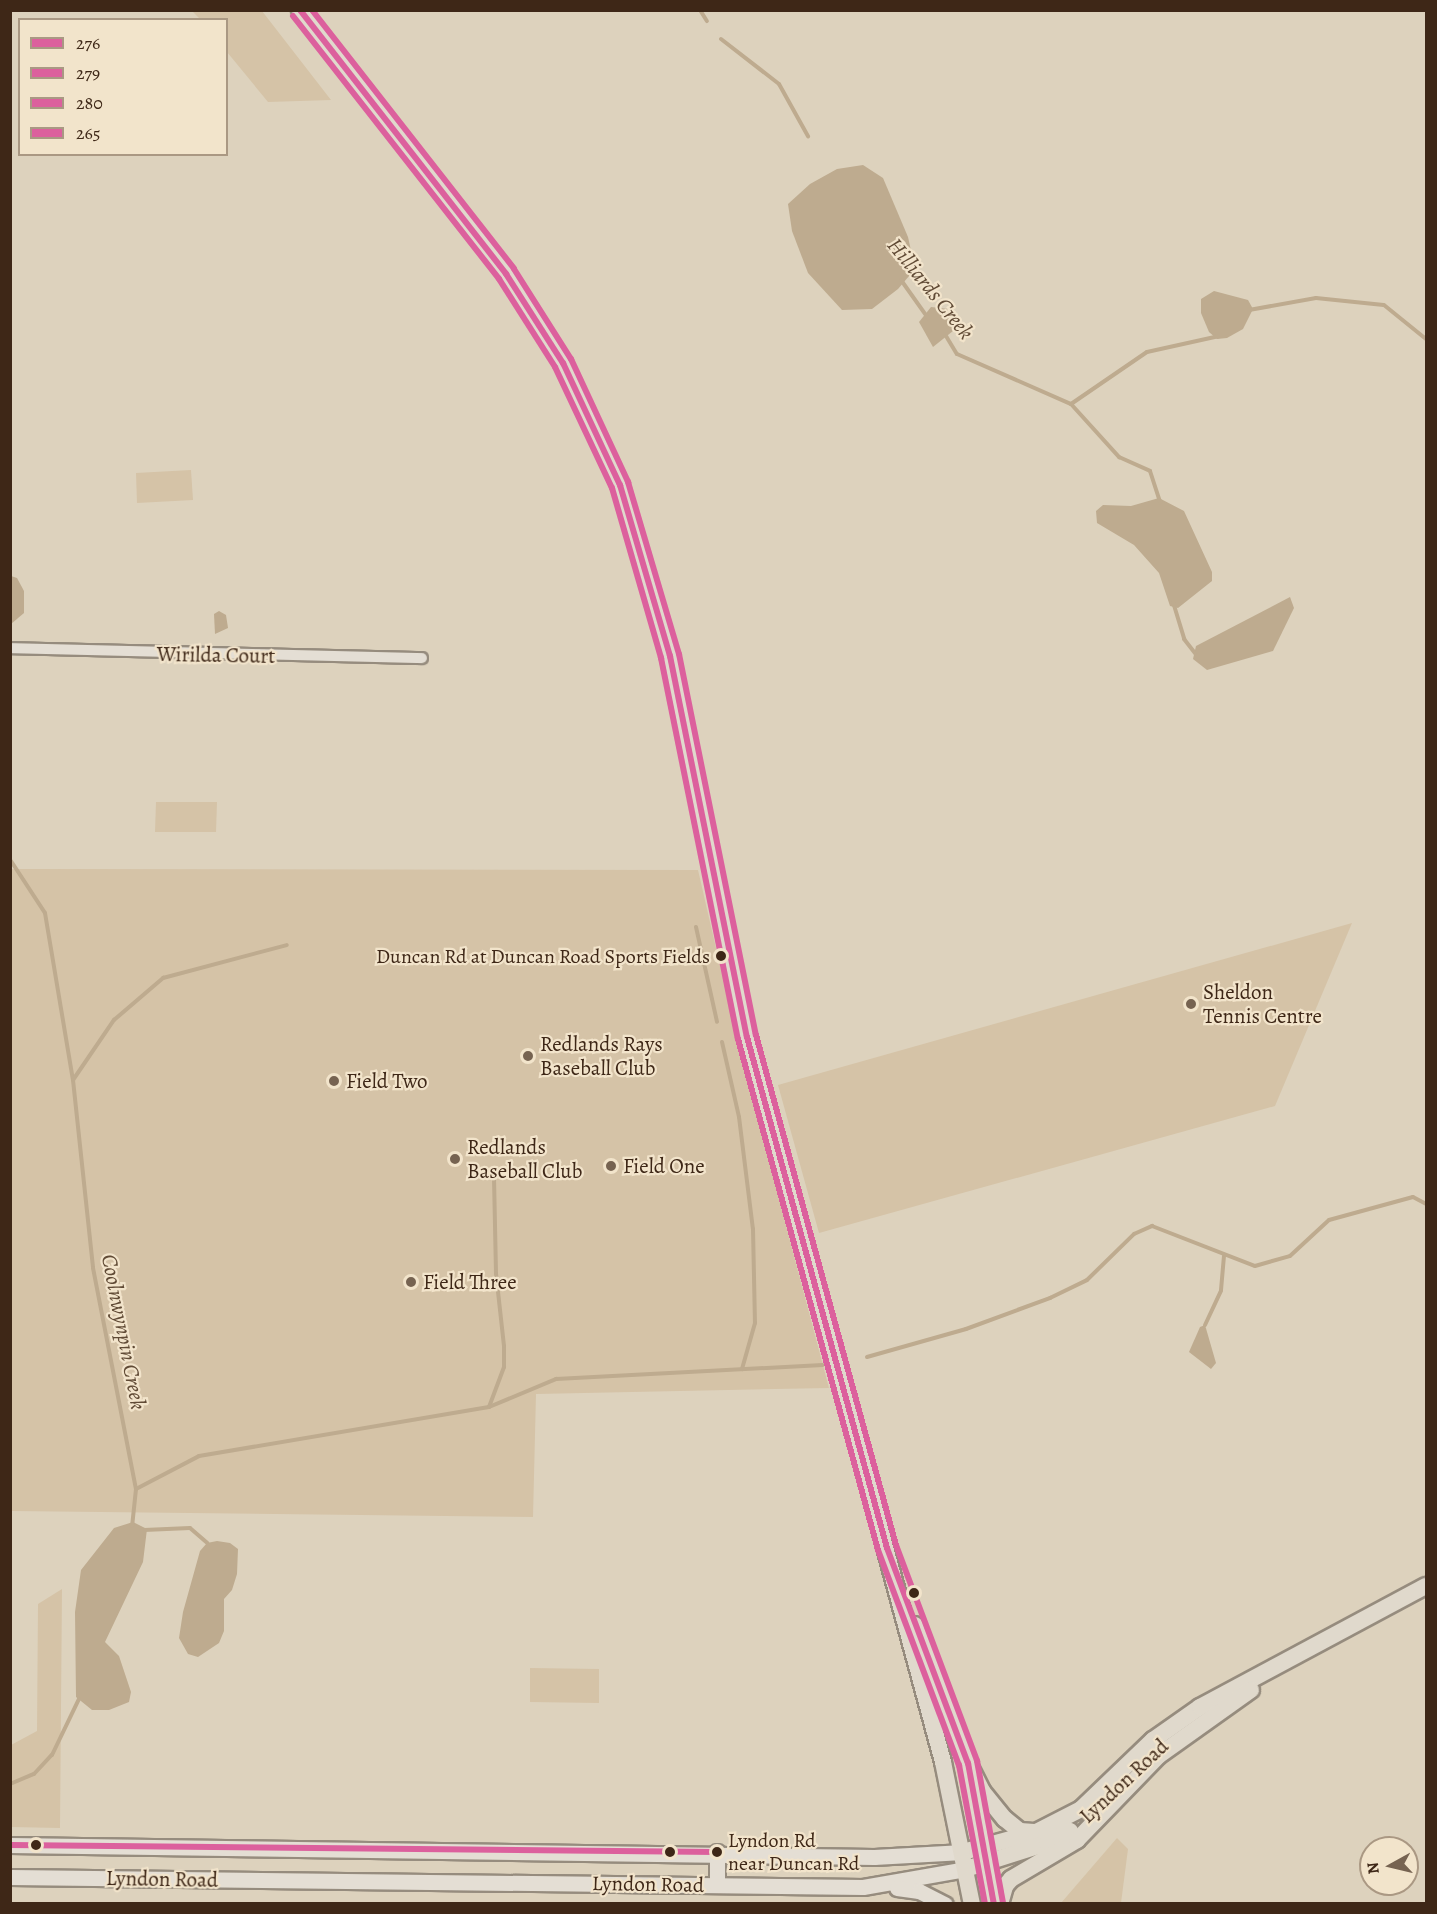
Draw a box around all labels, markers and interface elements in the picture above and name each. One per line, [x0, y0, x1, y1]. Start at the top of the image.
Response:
legend [18, 18, 228, 156]
text: 276 [76, 31, 100, 55]
text: 279 [76, 61, 100, 85]
text: 280 [76, 91, 103, 115]
text: 265 [76, 121, 101, 145]
water label: Hilliards Creek [881, 233, 979, 345]
street label: Wirilda Court [157, 641, 275, 669]
place label: Duncan Rd at Duncan Road Sports Fields [376, 944, 710, 968]
marker: Duncan Rd at Duncan Road Sports Fields [715, 950, 727, 962]
place label: Sheldon Tennis Centre [1203, 979, 1322, 1029]
marker: Sheldon Tennis Centre [1184, 997, 1198, 1011]
place label: Redlands Rays Baseball Club [540, 1031, 663, 1081]
marker: Redlands Rays Baseball Club [521, 1049, 535, 1063]
place label: Field Two [346, 1068, 428, 1094]
marker: Field Two [327, 1074, 341, 1088]
place label: Redlands Baseball Club [467, 1134, 582, 1184]
marker: Redlands Baseball Club [448, 1152, 462, 1166]
place label: Field One [623, 1153, 705, 1179]
marker: Field One [604, 1159, 618, 1173]
water label: Coolnwynpin Creek [95, 1252, 151, 1412]
place label: Field Three [423, 1269, 517, 1295]
marker: Field Three [404, 1275, 418, 1289]
unlabelled marker [908, 1587, 920, 1599]
street label: Lyndon Road [1074, 1733, 1174, 1829]
place label: Lyndon Rd near Duncan Rd [728, 1828, 860, 1875]
north arrow [1359, 1836, 1419, 1896]
unlabelled marker [30, 1839, 42, 1851]
unlabelled marker [664, 1846, 676, 1858]
marker: Lyndon Rd near Duncan Rd [711, 1846, 723, 1858]
text: N [1361, 1861, 1385, 1876]
street label: Lyndon Road [106, 1865, 218, 1893]
street label: Lyndon Road [592, 1870, 704, 1898]

